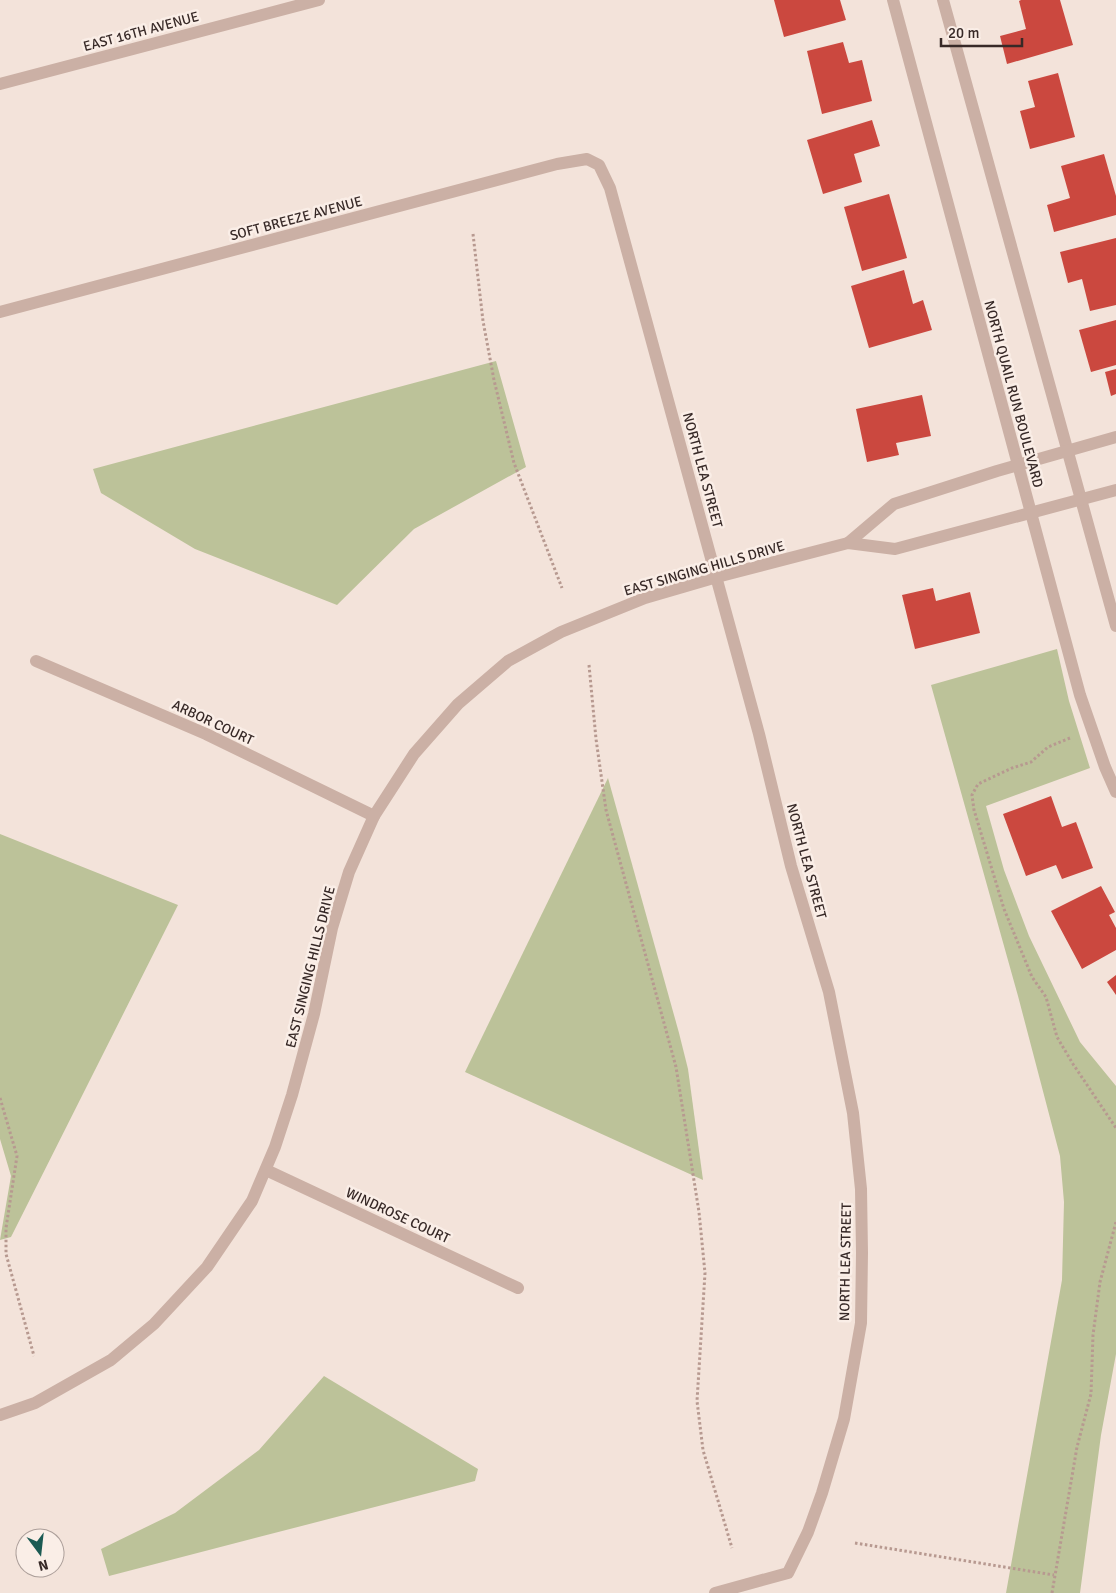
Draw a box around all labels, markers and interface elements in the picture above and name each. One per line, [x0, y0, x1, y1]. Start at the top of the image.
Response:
street label: EAST 16TH AVENUE [81, 8, 201, 55]
scale bar [941, 15, 1022, 47]
text: 20 m [948, 24, 979, 42]
street label: SOFT BREEZE AVENUE [228, 193, 364, 244]
street label: NORTH QUAIL RUN BOULEVARD [980, 299, 1047, 490]
street label: NORTH LEA STREET [679, 411, 726, 530]
street label: EAST SINGING HILLS DRIVE [622, 537, 786, 600]
street label: ARBOR COURT [169, 696, 256, 749]
street label: NORTH LEA STREET [783, 802, 830, 921]
street label: EAST SINGING HILLS DRIVE [282, 884, 339, 1050]
street label: WINDROSE COURT [343, 1184, 453, 1247]
street label: NORTH LEA STREET [836, 1202, 855, 1321]
north arrow [15, 1528, 65, 1578]
text: N [36, 1556, 50, 1575]

